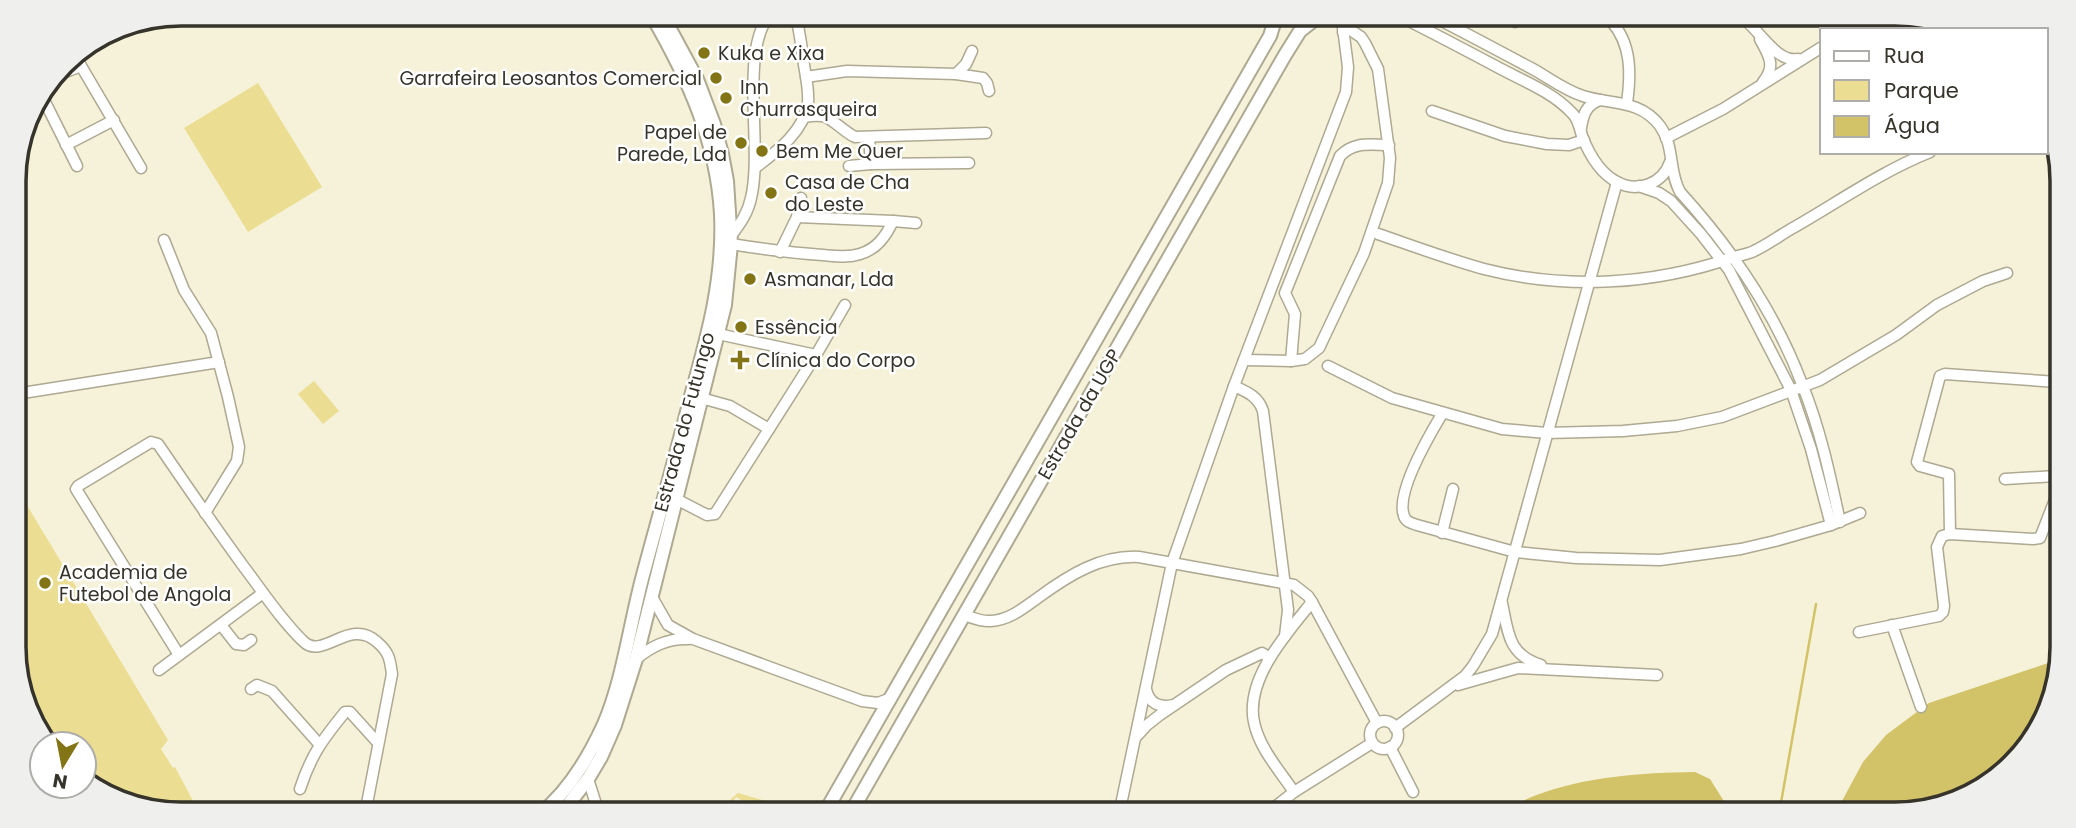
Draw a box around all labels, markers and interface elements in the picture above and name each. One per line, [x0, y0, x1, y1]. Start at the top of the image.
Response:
legend [1820, 28, 2048, 154]
place label: Kuka e Xixa [718, 40, 825, 67]
text: Rua [1884, 41, 1924, 70]
marker: Kuka e Xixa [696, 45, 712, 61]
place label: Garrafeira Leosantos Comercial [400, 65, 702, 92]
marker: Garrafeira Leosantos Comercial [708, 70, 724, 86]
place label: Inn Churrasqueira [740, 74, 877, 123]
text: Parque [1884, 76, 1959, 105]
marker: Inn Churrasqueira [718, 90, 734, 106]
text: Água [1884, 111, 1940, 140]
place label: Papel de Parede, Lda [617, 119, 727, 168]
marker: Papel de Parede, Lda [733, 135, 749, 151]
place label: Bem Me Quer [776, 138, 903, 165]
marker: Bem Me Quer [754, 143, 770, 159]
place label: Casa de Cha do Leste [785, 169, 910, 218]
marker: Casa de Cha do Leste [763, 185, 779, 201]
place label: Asmanar, Lda [764, 266, 894, 293]
marker: Asmanar, Lda [742, 271, 758, 287]
place label: Essência [755, 314, 838, 341]
marker: Essência [733, 319, 749, 335]
street label: Estrada do Futungo [647, 329, 722, 515]
street label: Estrada da UGP [1031, 344, 1128, 485]
place label: Clínica do Corpo [756, 347, 915, 374]
marker: Clínica do Corpo [730, 350, 750, 370]
place label: Academia de Futebol de Angola [59, 559, 231, 608]
marker: Academia de Futebol de Angola [37, 575, 53, 591]
north arrow [28, 730, 98, 800]
text: N [51, 767, 70, 796]

